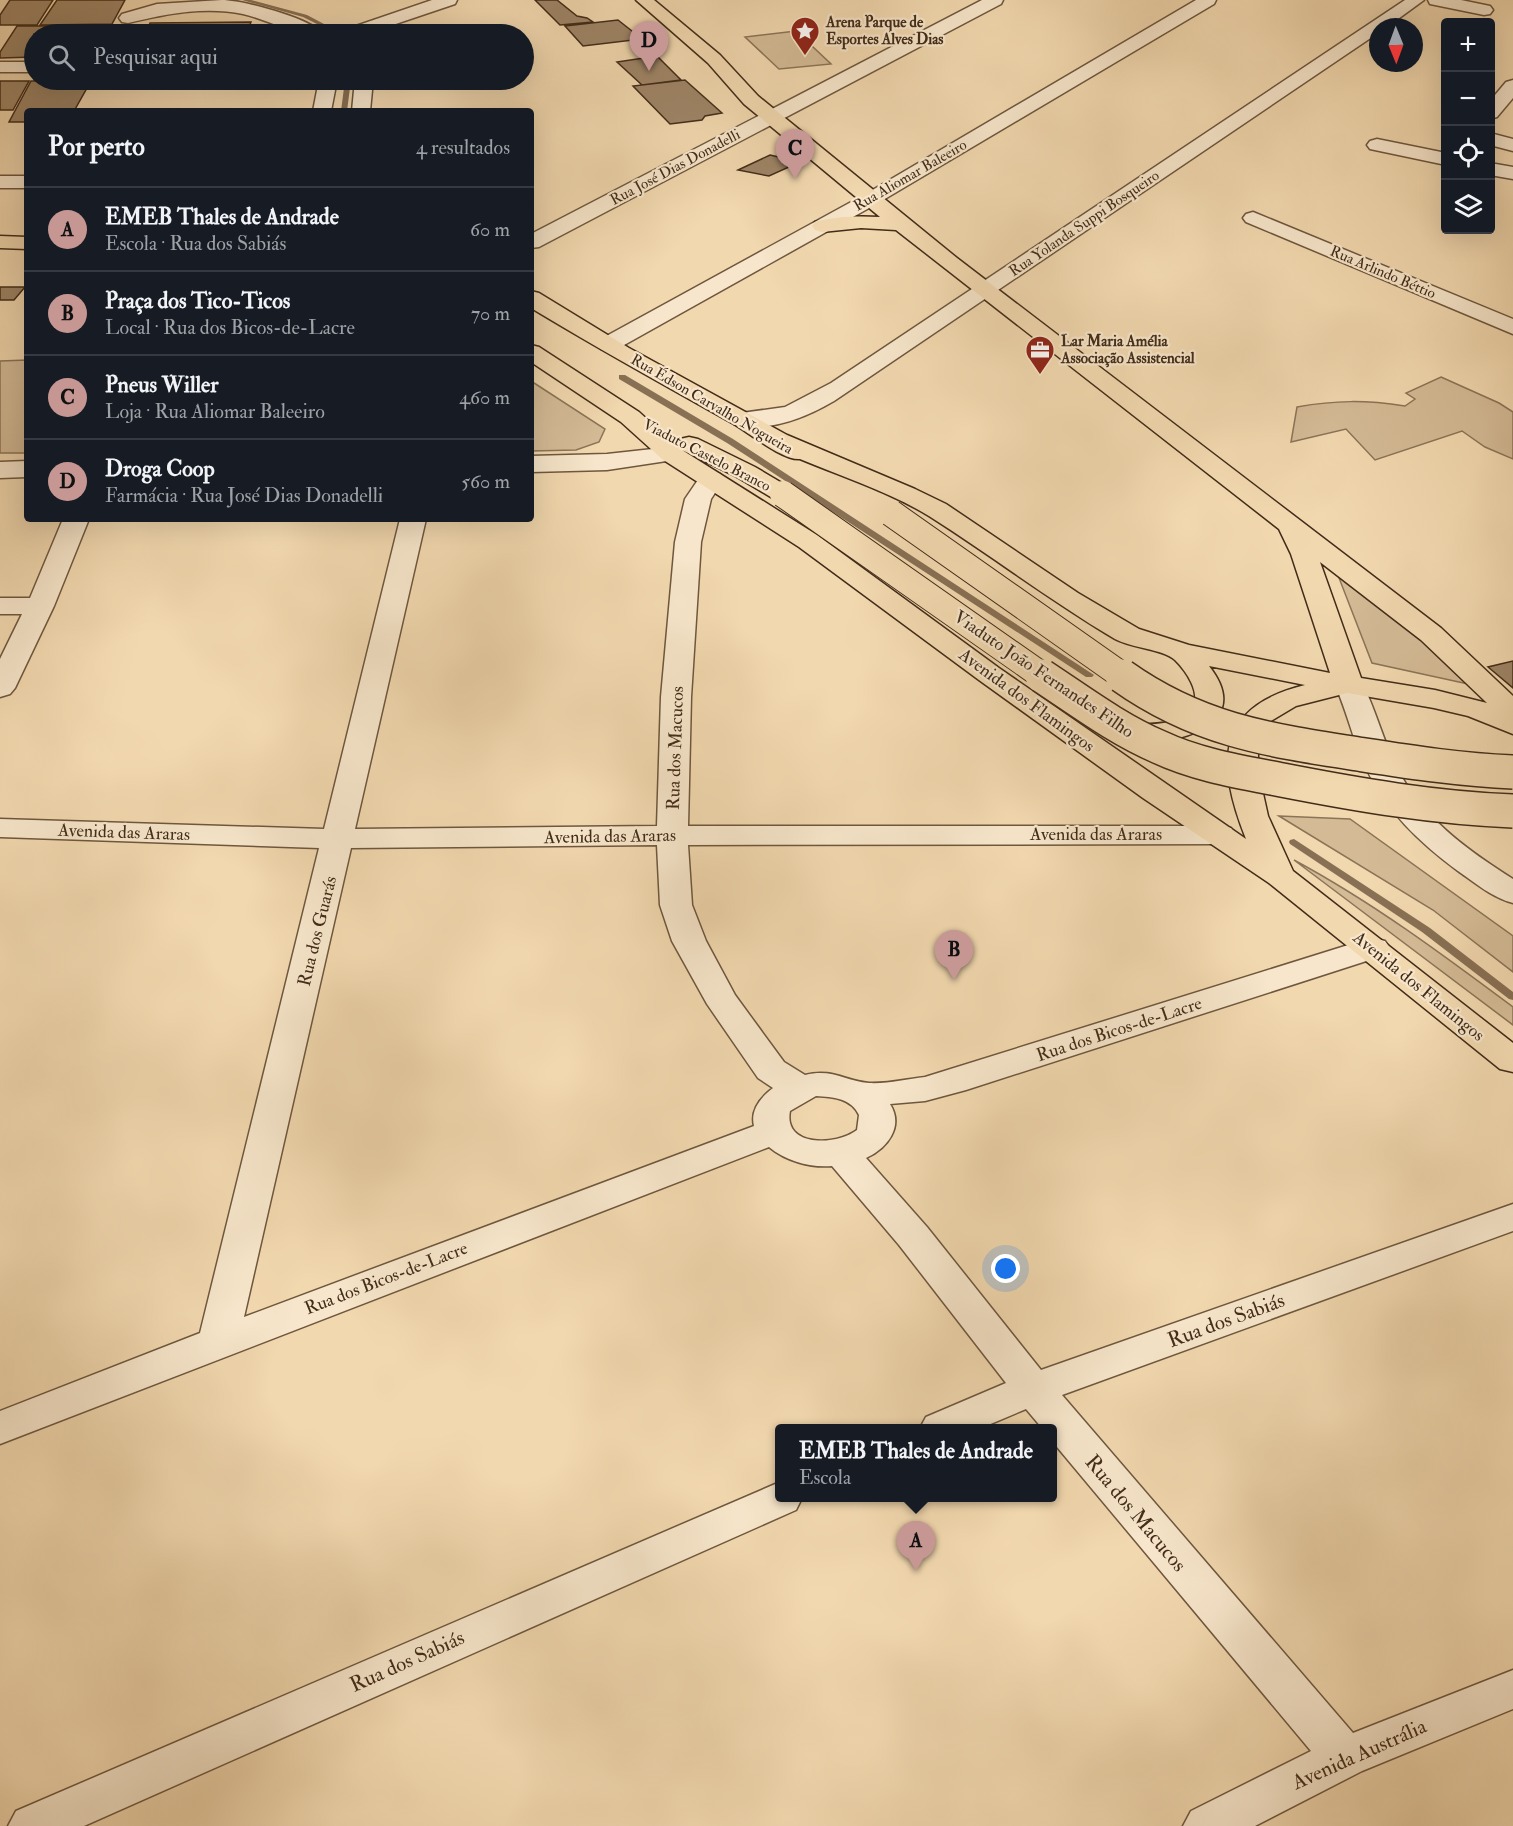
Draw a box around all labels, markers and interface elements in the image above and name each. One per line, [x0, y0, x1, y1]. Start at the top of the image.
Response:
place label: Arena Parque de Esportes Alves Dias [825, 13, 944, 50]
place icon: Arena Parque de Esportes Alves Dias [789, 15, 821, 57]
north arrow [1369, 18, 1423, 72]
map controls [1441, 18, 1495, 234]
button: + [1441, 18, 1495, 72]
pin: D [630, 22, 668, 71]
search box [24, 24, 534, 90]
icon: search [45, 41, 78, 74]
text: Pesquisar aqui [93, 43, 218, 71]
button: − [1441, 72, 1495, 126]
street label: Rua José Dias Donadelli [607, 125, 744, 211]
button: locate [1441, 126, 1495, 180]
pin: C [776, 130, 814, 179]
text: Por perto [48, 131, 145, 163]
text: 4 resultados [416, 135, 510, 160]
street label: Rua Aliomar Baleeiro [850, 135, 970, 216]
street label: Rua Yolanda Suppi Bosqueiro [1006, 166, 1164, 282]
button: layers [1441, 180, 1495, 234]
text: EMEB Thales de Andrade [105, 203, 339, 231]
text: A [61, 217, 74, 242]
text: 60 m [470, 217, 510, 242]
text: Escola · Rua dos Sabiás [105, 231, 286, 256]
street label: Rua Arlindo Béttio [1327, 242, 1439, 303]
text: Praça dos Tico-Ticos [105, 287, 290, 315]
text: B [61, 301, 74, 326]
text: 70 m [471, 301, 510, 326]
text: Local · Rua dos Bicos-de-Lacre [105, 315, 355, 340]
place label: Lar Maria Amélia Associação Assistencial [1060, 332, 1195, 368]
office icon: Lar Maria Amélia Associação Assistencial [1024, 334, 1056, 376]
street label: Rua Édson Carvalho Nogueira [627, 348, 798, 459]
text: Pneus Willer [105, 371, 219, 399]
text: C [60, 385, 75, 410]
text: 460 m [459, 385, 510, 410]
text: Loja · Rua Aliomar Baleeiro [105, 399, 325, 424]
street label: Viaduto Castelo Branco [640, 415, 774, 496]
text: Droga Coop [105, 455, 215, 483]
text: D [59, 469, 76, 494]
text: 560 m [461, 469, 510, 494]
text: Farmácia · Rua José Dias Donadelli [105, 483, 383, 508]
street label: Viaduto João Fernandes Filho [949, 605, 1139, 744]
street label: Avenida dos Flamingos [953, 643, 1099, 758]
street label: Rua dos Macucos [662, 686, 689, 810]
street label: Avenida das Araras [57, 819, 190, 846]
street label: Avenida das Araras [1029, 823, 1162, 846]
street label: Avenida das Araras [543, 824, 676, 849]
street label: Rua dos Guarás [293, 874, 342, 989]
street label: Avenida dos Flamingos [1347, 926, 1489, 1047]
pin: B [934, 930, 974, 980]
street label: Rua dos Bicos-de-Lacre [1034, 992, 1205, 1067]
street label: Rua dos Bicos-de-Lacre [301, 1237, 471, 1320]
your location [991, 1254, 1020, 1283]
street label: Rua dos Sabiás [1164, 1287, 1288, 1354]
popup [775, 1424, 1057, 1502]
text: EMEB Thales de Andrade [799, 1437, 1033, 1465]
street label: Rua dos Macucos [1079, 1449, 1192, 1577]
text: Escola [799, 1465, 851, 1490]
pin: A [896, 1522, 936, 1571]
street label: Rua dos Sabiás [346, 1624, 469, 1699]
street label: Avenida Austrália [1287, 1713, 1431, 1797]

